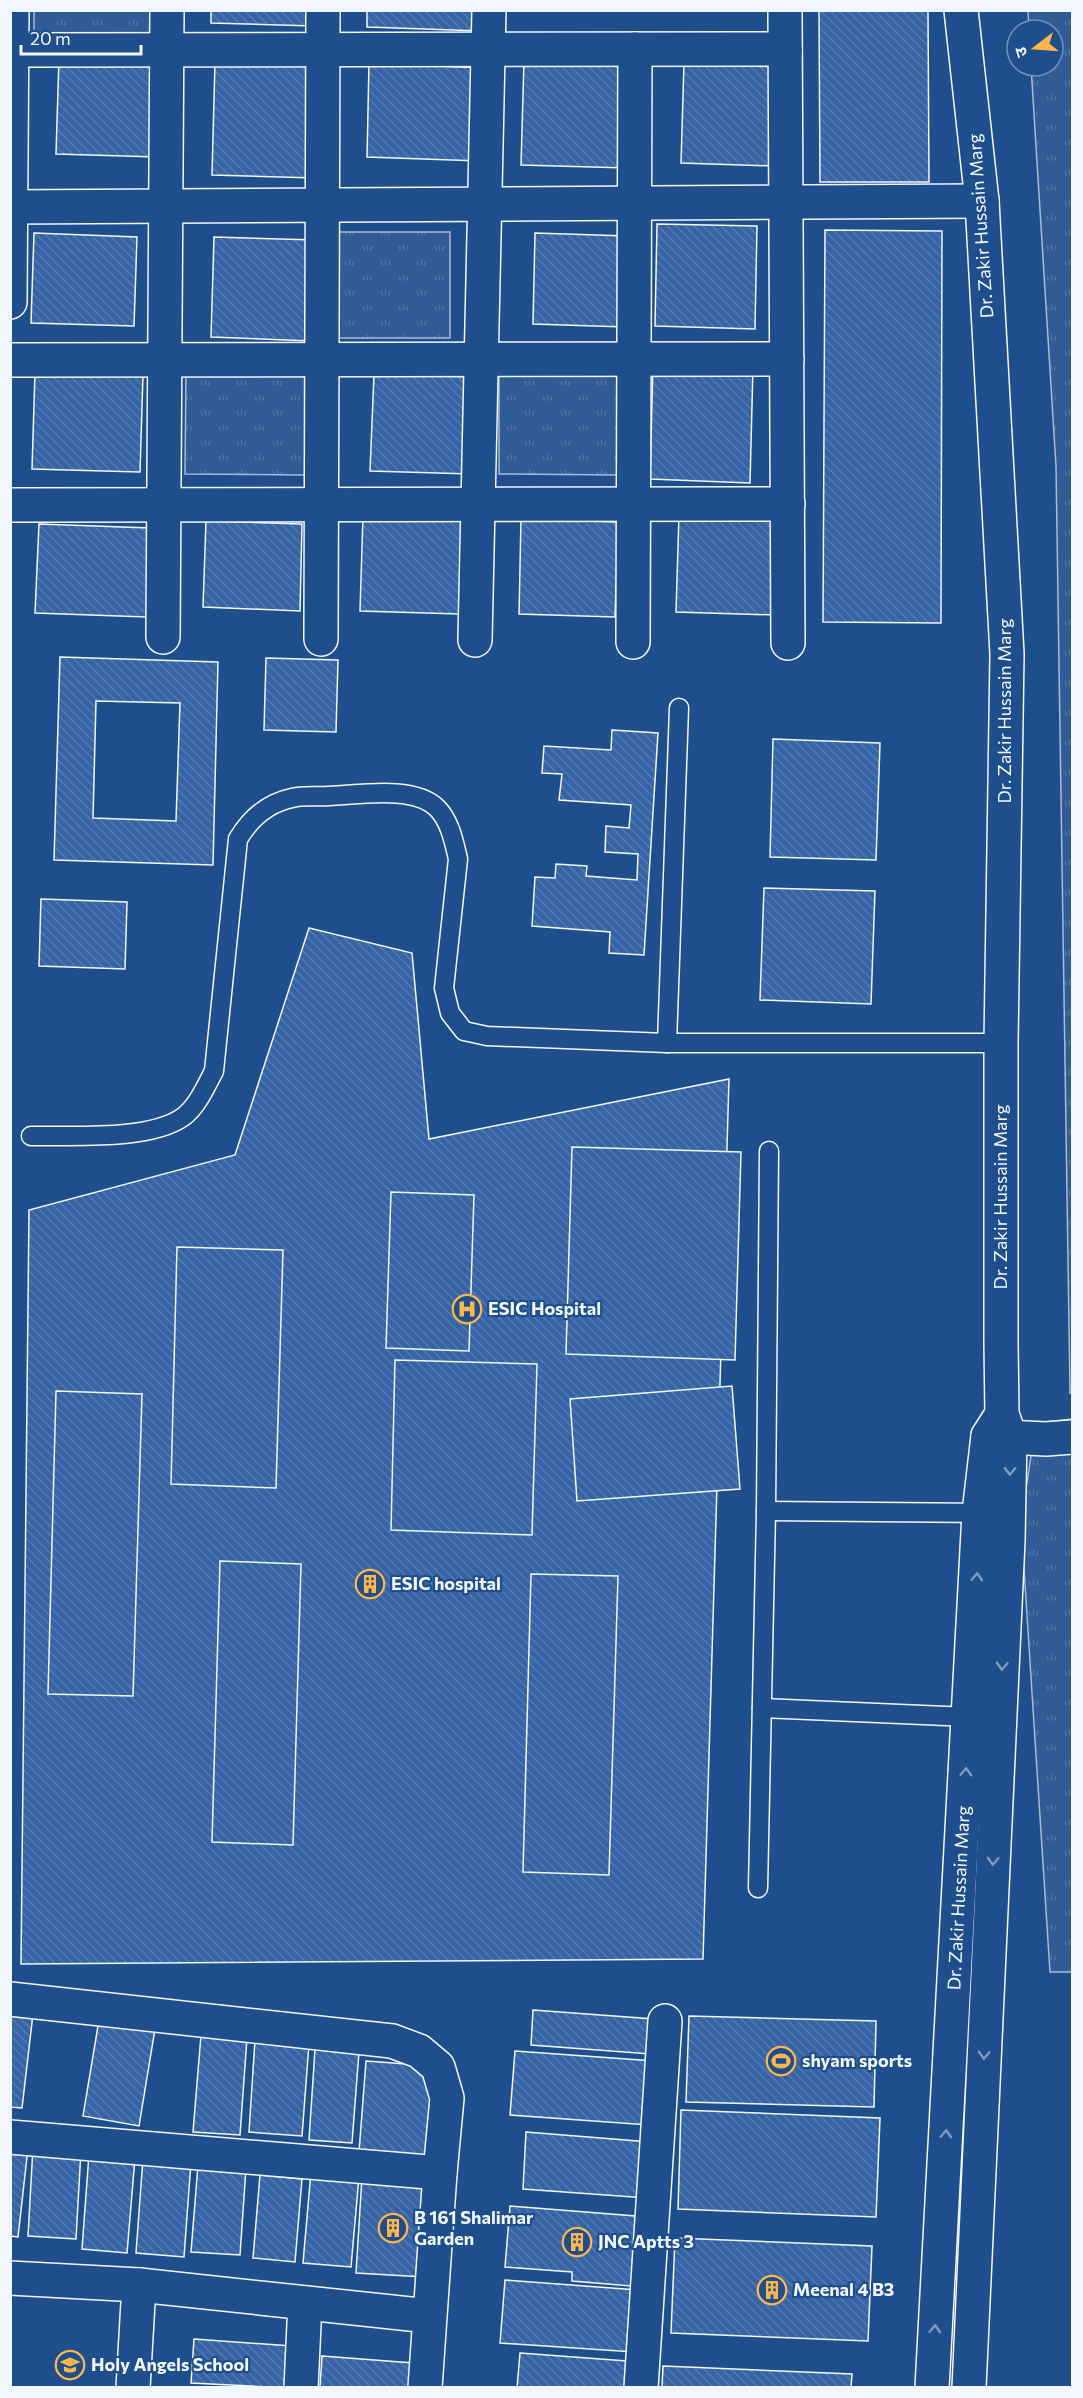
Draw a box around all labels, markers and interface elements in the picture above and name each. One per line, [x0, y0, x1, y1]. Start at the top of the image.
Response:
scale bar [21, 18, 141, 56]
north arrow [1005, 18, 1065, 78]
text: 20 m [30, 27, 71, 49]
text: उ [1010, 45, 1031, 60]
street label: Dr. Zakir Hussain Marg [963, 133, 997, 319]
street label: Dr. Zakir Hussain Marg [993, 618, 1015, 803]
street label: Dr. Zakir Hussain Marg [989, 1104, 1011, 1289]
hospital icon: ESIC Hospital [451, 1293, 483, 1325]
place label: ESIC Hospital [488, 1297, 601, 1319]
one-way arrow [1003, 1467, 1016, 1476]
building icon: ESIC hospital [354, 1568, 386, 1600]
place label: ESIC hospital [391, 1572, 501, 1594]
one-way arrow [970, 1573, 983, 1582]
one-way arrow [995, 1661, 1008, 1670]
one-way arrow [959, 1767, 972, 1776]
street label: Dr. Zakir Hussain Marg [942, 1805, 974, 1991]
one-way arrow [986, 1856, 999, 1865]
sports icon: shyam sports [765, 2045, 797, 2077]
place label: shyam sports [802, 2049, 912, 2071]
one-way arrow [978, 2051, 991, 2060]
one-way arrow [940, 2130, 953, 2139]
place label: B 161 Shalimar Garden [414, 2206, 534, 2249]
building icon: B 161 Shalimar Garden [377, 2212, 409, 2244]
building icon: JNC Aptts 3 [561, 2226, 593, 2258]
place label: JNC Aptts 3 [598, 2230, 694, 2252]
building icon: Meenal 4 B3 [756, 2274, 788, 2306]
place label: Meenal 4 B3 [793, 2278, 894, 2300]
one-way arrow [929, 2325, 942, 2334]
school or university icon: Holy Angels School [54, 2349, 86, 2381]
place label: Holy Angels School [91, 2353, 249, 2375]

